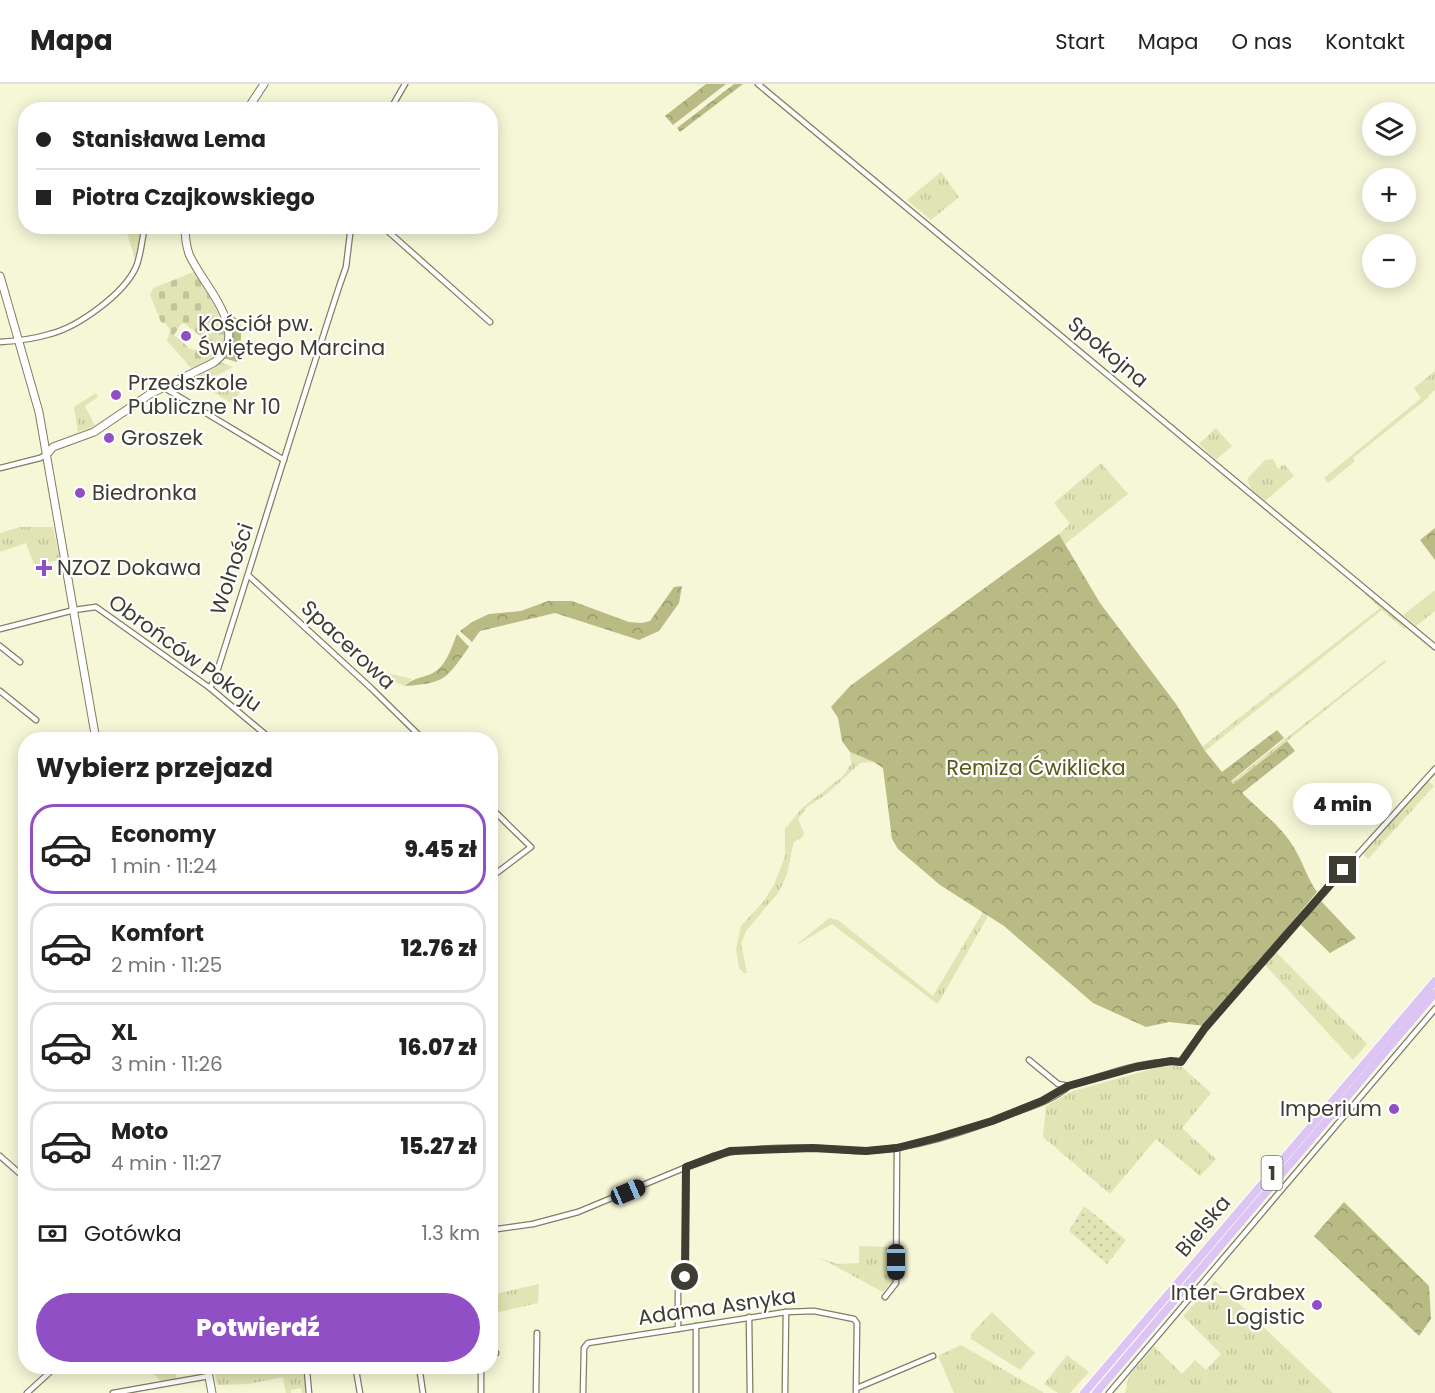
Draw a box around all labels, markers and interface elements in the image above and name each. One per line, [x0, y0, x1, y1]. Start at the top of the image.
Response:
text: Mapa [30, 21, 113, 60]
text: Start [1055, 27, 1105, 56]
text: Mapa [1138, 27, 1199, 56]
text: O nas [1232, 27, 1292, 56]
text: Kontakt [1325, 27, 1405, 56]
map controls [1362, 102, 1416, 288]
button: layers [1362, 102, 1416, 156]
text: Stanisława Lema [72, 124, 266, 155]
button: + [1362, 168, 1416, 222]
text: Piotra Czajkowskiego [72, 182, 315, 213]
button: − [1362, 234, 1416, 288]
place label: Kościół pw. Świętego Marcina [198, 309, 385, 362]
street label: Spokojna [1062, 309, 1155, 394]
marker: Kościół pw. Świętego Marcina [179, 329, 193, 343]
place label: Przedszkole Publiczne Nr 10 [128, 368, 281, 421]
marker: Przedszkole Publiczne Nr 10 [109, 388, 123, 402]
place label: Groszek [121, 423, 203, 452]
marker: Groszek [102, 431, 116, 445]
place label: Biedronka [92, 478, 197, 507]
marker: Biedronka [73, 486, 87, 500]
street label: Wolności [203, 519, 260, 618]
place label: NZOZ Dokawa [57, 553, 201, 582]
marker: NZOZ Dokawa [35, 559, 53, 577]
street label: Obrońców Pokoju [103, 587, 268, 718]
street label: Spacerowa [295, 593, 402, 696]
text: Wybierz przejazd [36, 749, 273, 786]
park label: Remiza Ćwiklicka [946, 753, 1126, 782]
callout: 4 min [1294, 783, 1392, 825]
text: 4 min [1313, 790, 1372, 818]
text: Economy [111, 819, 216, 850]
icon: car [39, 822, 93, 876]
text: 9.45 zł [404, 834, 477, 865]
text: 1 min · 11:24 [111, 852, 217, 880]
route end [1329, 856, 1356, 883]
text: Komfort [111, 918, 204, 949]
icon: car [39, 921, 93, 975]
text: 12.76 zł [401, 933, 477, 964]
text: 2 min · 11:25 [111, 951, 222, 979]
text: XL [111, 1017, 137, 1048]
icon: car [39, 1020, 93, 1074]
text: 16.07 zł [399, 1032, 477, 1063]
text: 3 min · 11:26 [111, 1050, 223, 1078]
place label: Imperium [1280, 1094, 1382, 1123]
marker: Imperium [1387, 1102, 1401, 1116]
text: Moto [111, 1116, 168, 1147]
icon: car [39, 1119, 93, 1173]
text: 15.27 zł [400, 1131, 477, 1162]
text: 4 min · 11:27 [111, 1149, 222, 1177]
road number: 1 [1262, 1156, 1282, 1190]
car [608, 1177, 648, 1207]
street label: Bielska [1168, 1189, 1237, 1263]
icon: cash [36, 1217, 69, 1250]
text: Gotówka [84, 1218, 182, 1249]
text: 1.3 km [421, 1219, 480, 1247]
car [887, 1244, 905, 1280]
route start [671, 1263, 698, 1290]
place label: Inter-Grabex Logistic [1171, 1278, 1305, 1331]
street label: Adama Asnyka [636, 1281, 798, 1332]
button: Potwierdź [36, 1293, 480, 1362]
marker: Inter-Grabex Logistic [1310, 1298, 1324, 1312]

